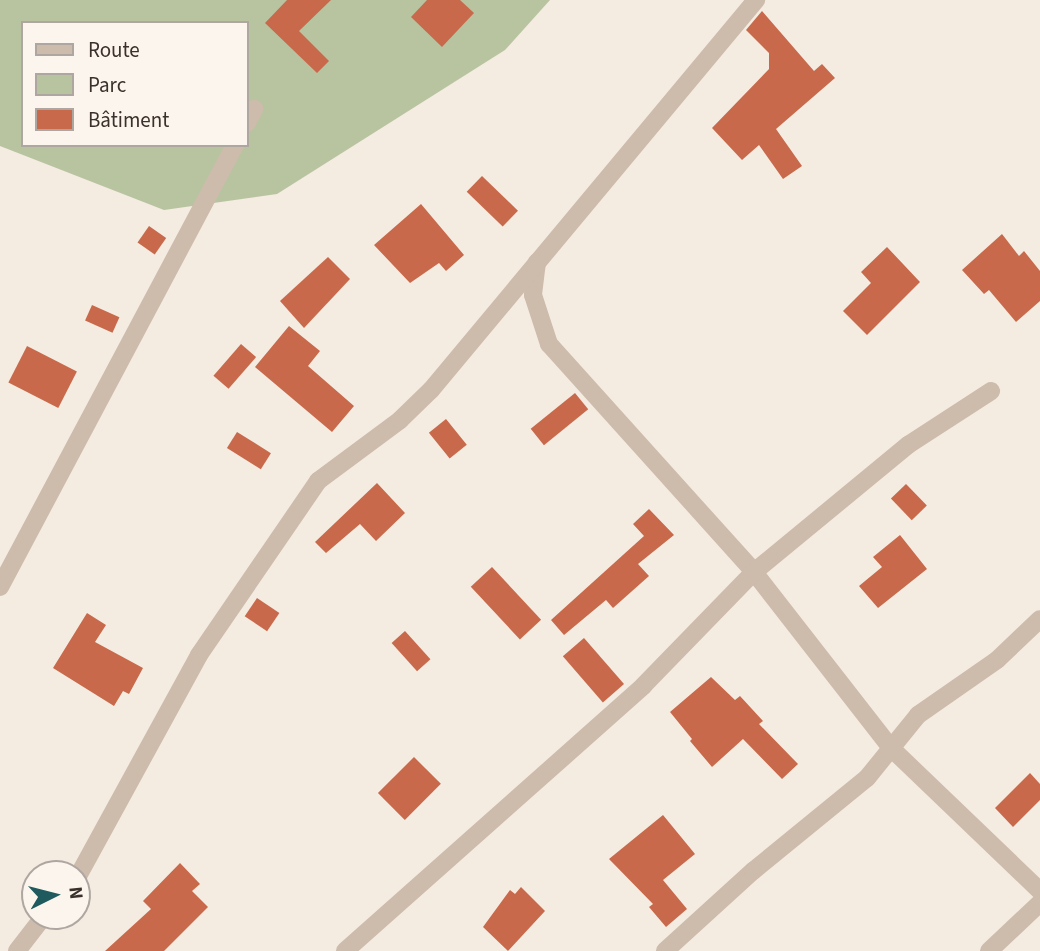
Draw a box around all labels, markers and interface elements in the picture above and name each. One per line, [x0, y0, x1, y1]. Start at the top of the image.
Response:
legend [21, 21, 248, 147]
text: Route [88, 35, 140, 65]
text: Parc [88, 70, 126, 100]
text: Bâtiment [88, 105, 169, 135]
north arrow [21, 860, 91, 930]
text: N [61, 885, 89, 901]

